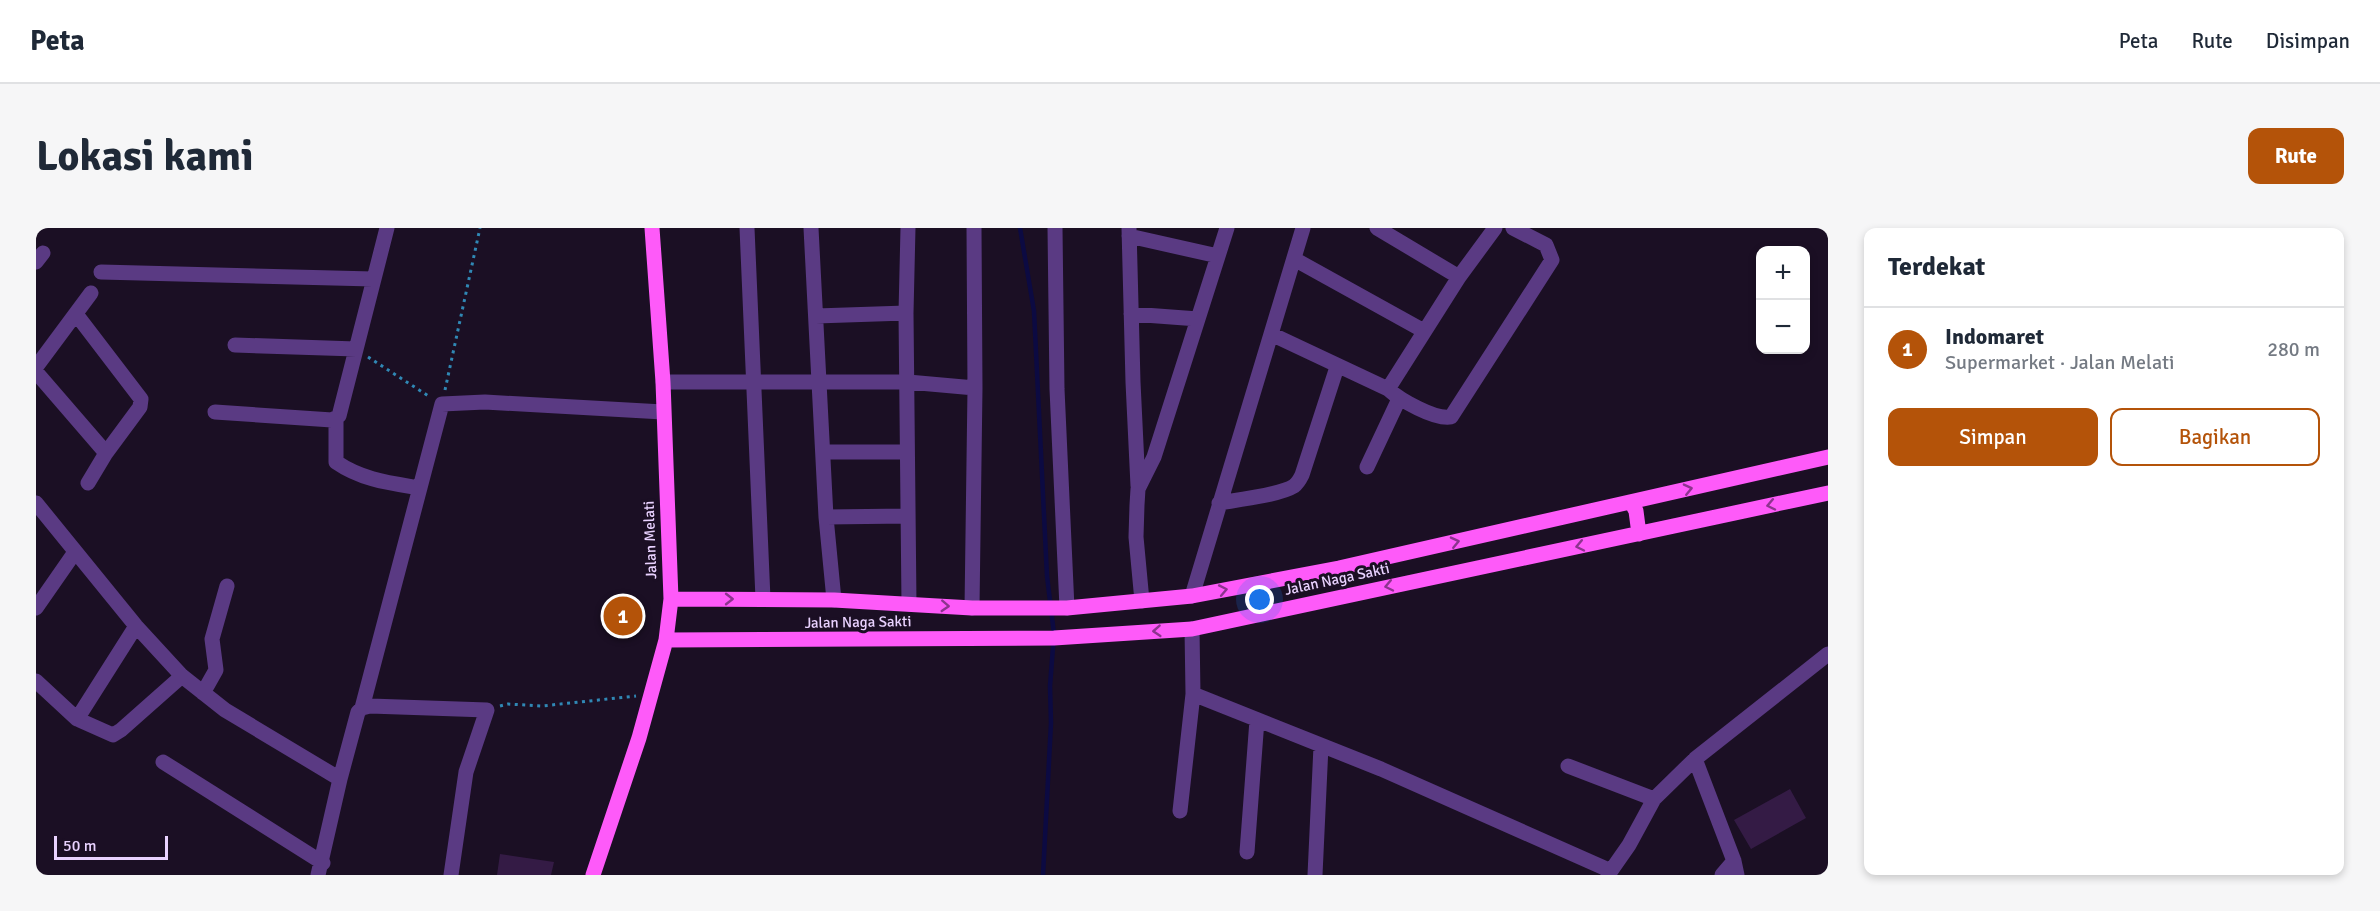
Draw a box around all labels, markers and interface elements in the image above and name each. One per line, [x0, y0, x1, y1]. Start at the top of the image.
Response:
text: Peta [30, 24, 85, 58]
text: Peta [2119, 28, 2159, 54]
text: Rute [2192, 28, 2233, 54]
text: Disimpan [2266, 28, 2350, 54]
button: Rute [2248, 128, 2344, 184]
text: Lokasi kami [36, 131, 254, 182]
map controls [1756, 246, 1810, 354]
button: + [1756, 246, 1810, 300]
text: Terdekat [1888, 251, 1985, 283]
button: − [1756, 300, 1810, 354]
text: Indomaret [1945, 323, 2044, 350]
text: 1 [1902, 337, 1913, 362]
text: 280 m [2267, 337, 2320, 362]
text: Supermarket · Jalan Melati [1945, 350, 2175, 375]
button: Simpan [1888, 408, 2098, 466]
button: Bagikan [2110, 408, 2320, 466]
one-way arrow [1683, 483, 1693, 496]
one-way arrow [1766, 498, 1776, 511]
street label: Jalan Melati [640, 501, 660, 579]
one-way arrow [1450, 536, 1460, 549]
one-way arrow [1575, 539, 1585, 552]
street label: Jalan Naga Sakti [1283, 559, 1391, 599]
one-way arrow [1385, 579, 1395, 592]
one-way arrow [1217, 584, 1227, 597]
your location [1245, 585, 1274, 614]
one-way arrow [725, 593, 734, 605]
pin: 1 [604, 594, 642, 638]
one-way arrow [940, 600, 949, 613]
street label: Jalan Naga Sakti [804, 612, 912, 632]
one-way arrow [1152, 625, 1161, 638]
scale bar [54, 833, 168, 860]
text: 50 m [63, 836, 97, 856]

